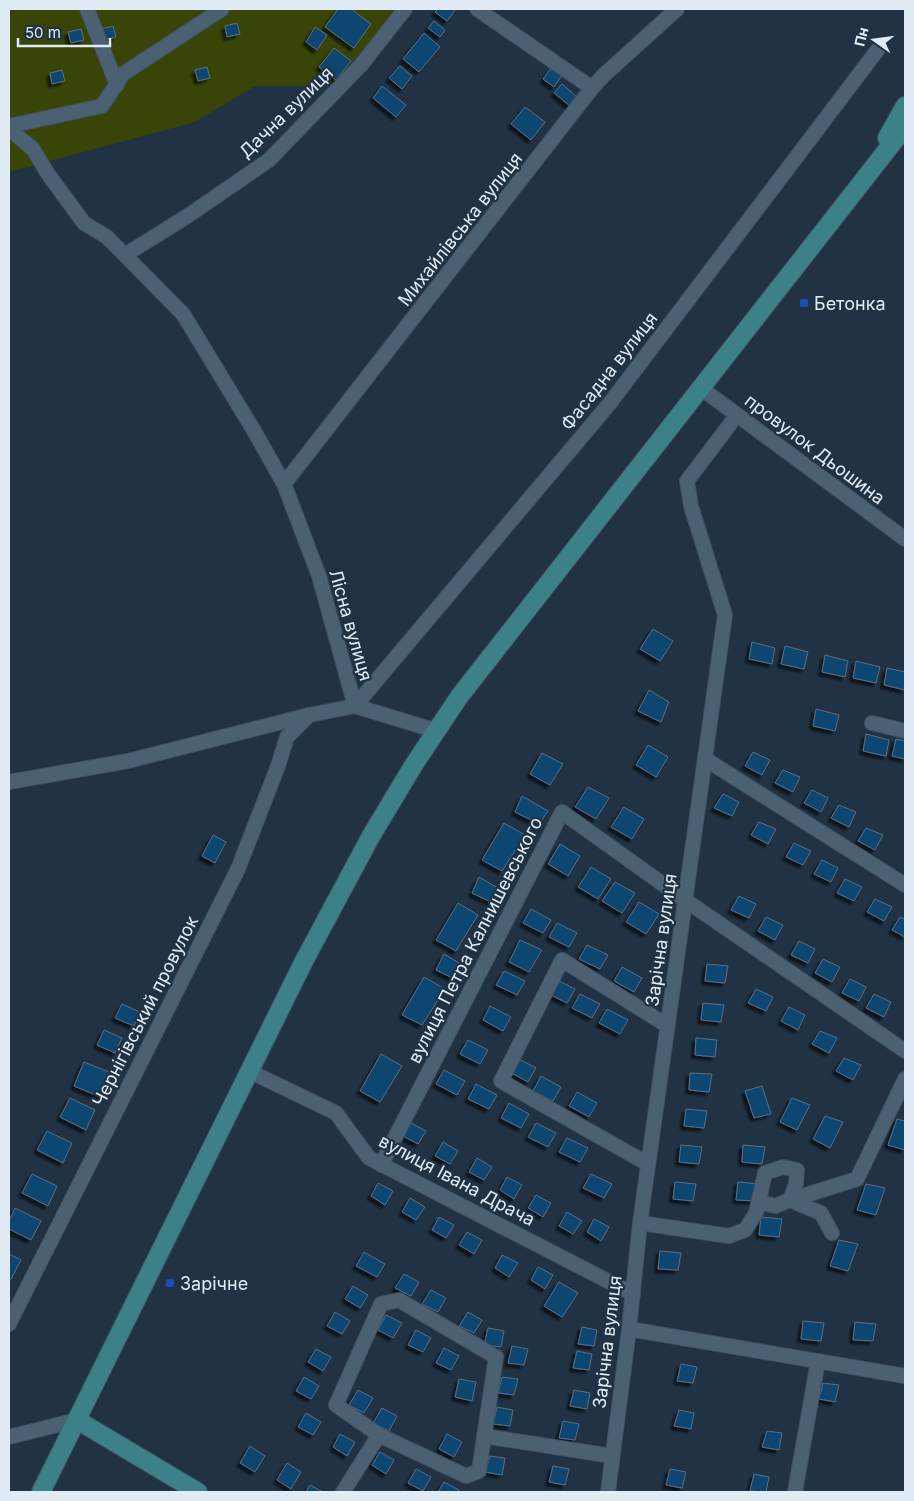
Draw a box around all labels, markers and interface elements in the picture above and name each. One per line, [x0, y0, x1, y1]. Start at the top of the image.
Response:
scale bar [18, 15, 110, 47]
north arrow [849, 15, 899, 65]
text: 50 m [25, 23, 61, 42]
text: Пн [850, 25, 871, 48]
street label: Дачна вулиця [235, 62, 337, 162]
street label: Михайлівська вулиця [394, 148, 526, 310]
place label: Бетонка [814, 293, 886, 314]
marker: Бетонка [798, 297, 810, 309]
street label: Фасадна вулиця [556, 308, 662, 434]
street label: провулок Дьошина [741, 390, 889, 508]
street label: Лісна вулиця [325, 567, 377, 683]
street label: вулиця Петра Калнишевського [404, 813, 546, 1067]
street label: Зарічна вулиця [641, 872, 681, 1008]
street label: Чернігівський провулок [88, 912, 202, 1110]
street label: вулиця Івана Драча [375, 1130, 539, 1230]
place label: Зарічне [180, 1273, 248, 1294]
street label: Зарічна вулиця [588, 1274, 626, 1410]
marker: Зарічне [164, 1277, 176, 1289]

